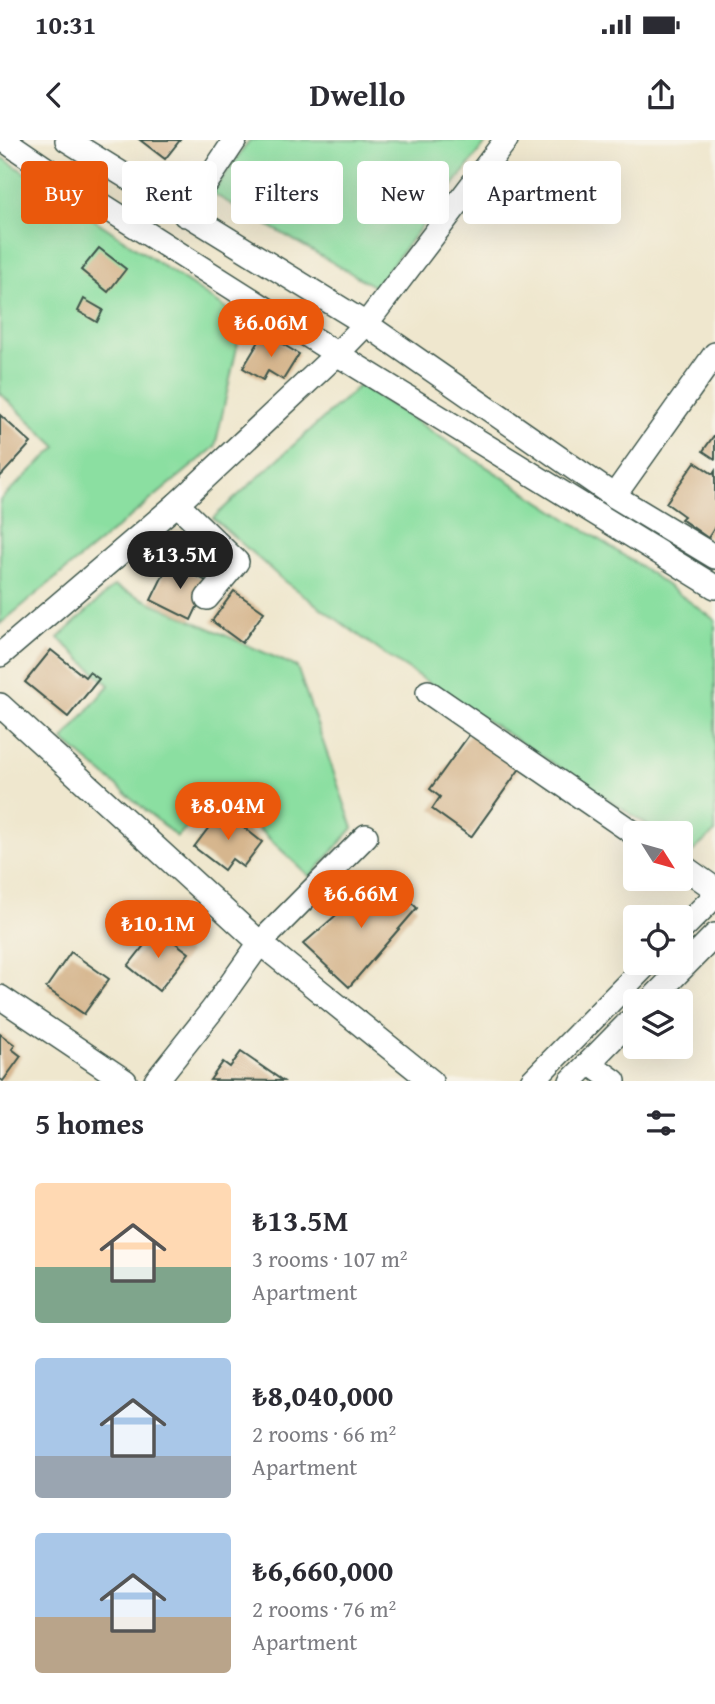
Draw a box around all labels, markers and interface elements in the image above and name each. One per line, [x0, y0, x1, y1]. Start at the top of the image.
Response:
text: 10:31 [35, 5, 96, 44]
text: Dwello [310, 71, 405, 118]
icon: back [35, 76, 73, 114]
icon: share [642, 76, 680, 114]
chip: Buy [21, 161, 108, 224]
chip: Rent [122, 161, 217, 224]
chip: Filters [231, 161, 343, 224]
chip: New [357, 161, 449, 224]
chip: Apartment [463, 161, 621, 224]
pin: ₺6.06M [214, 300, 328, 359]
text: ₺6.06M [234, 305, 308, 338]
pin: ₺13.5M [123, 532, 237, 591]
text: ₺13.5M [143, 537, 217, 570]
pin: ₺8.04M [171, 782, 285, 842]
text: ₺8.04M [191, 788, 265, 821]
north arrow [623, 821, 693, 891]
map controls [623, 821, 693, 1059]
pin: ₺6.66M [304, 870, 418, 930]
text: ₺6.66M [324, 876, 398, 909]
pin: ₺10.1M [101, 900, 215, 960]
button: locate [623, 905, 693, 975]
text: ₺10.1M [121, 906, 195, 939]
button: layers [623, 989, 693, 1059]
text: 5 homes [35, 1101, 144, 1145]
icon: filters [642, 1104, 680, 1142]
text: ₺13.5M [252, 1198, 348, 1242]
icon: home [91, 1211, 175, 1295]
text: 3 rooms · 107 m² [252, 1242, 407, 1275]
text: Apartment [252, 1275, 357, 1308]
text: ₺8,040,000 [252, 1373, 393, 1417]
icon: home [91, 1386, 175, 1470]
text: 2 rooms · 66 m² [252, 1417, 396, 1450]
text: Apartment [252, 1450, 357, 1483]
text: ₺6,660,000 [252, 1548, 393, 1592]
icon: home [91, 1561, 175, 1645]
text: 2 rooms · 76 m² [252, 1592, 396, 1625]
text: Apartment [252, 1625, 357, 1658]

